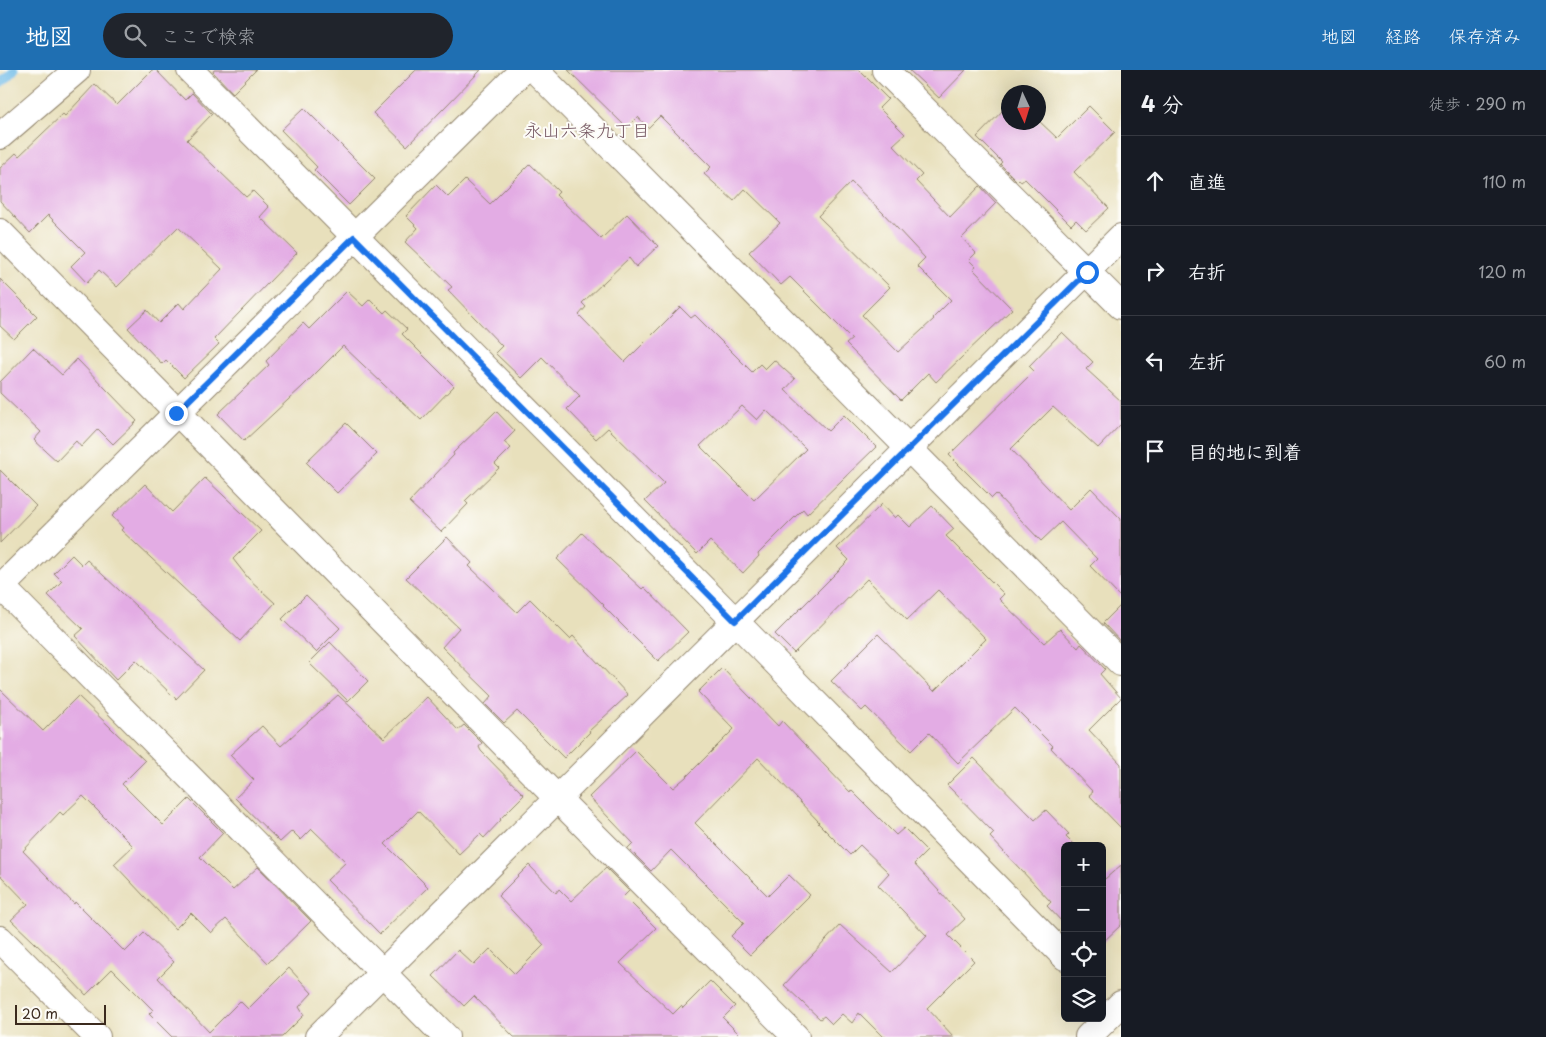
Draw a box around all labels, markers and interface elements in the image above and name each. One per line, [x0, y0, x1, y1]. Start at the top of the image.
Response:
search box [103, 13, 453, 58]
text: 地図 [25, 17, 73, 53]
icon: search [121, 21, 149, 49]
text: ここで検索 [161, 21, 256, 49]
text: 地図 [1321, 22, 1357, 49]
text: 経路 [1385, 22, 1421, 49]
text: 保存済み [1449, 22, 1521, 49]
north arrow [1001, 85, 1046, 130]
text: 4 分 [1141, 87, 1183, 119]
text: 徒歩 · 290 m [1429, 91, 1526, 115]
district label: 永山六条九丁目 [524, 116, 650, 143]
icon: ahead [1141, 167, 1169, 195]
text: 直進 [1188, 167, 1226, 195]
text: 110 m [1483, 169, 1526, 193]
icon: right [1141, 257, 1169, 285]
text: 右折 [1188, 257, 1226, 285]
text: 120 m [1479, 259, 1526, 283]
route start [1076, 261, 1099, 284]
icon: left [1141, 347, 1169, 375]
text: 左折 [1188, 347, 1226, 375]
text: 60 m [1484, 349, 1526, 373]
route end [165, 402, 188, 425]
icon: arrive [1141, 437, 1169, 465]
text: 目的地に到着 [1188, 437, 1302, 465]
map controls [1061, 842, 1106, 1022]
button: + [1061, 842, 1106, 887]
button: − [1061, 887, 1106, 932]
button: locate [1061, 932, 1106, 977]
button: layers [1061, 977, 1106, 1022]
scale bar [15, 1002, 106, 1025]
text: 20 m [22, 1003, 58, 1024]

